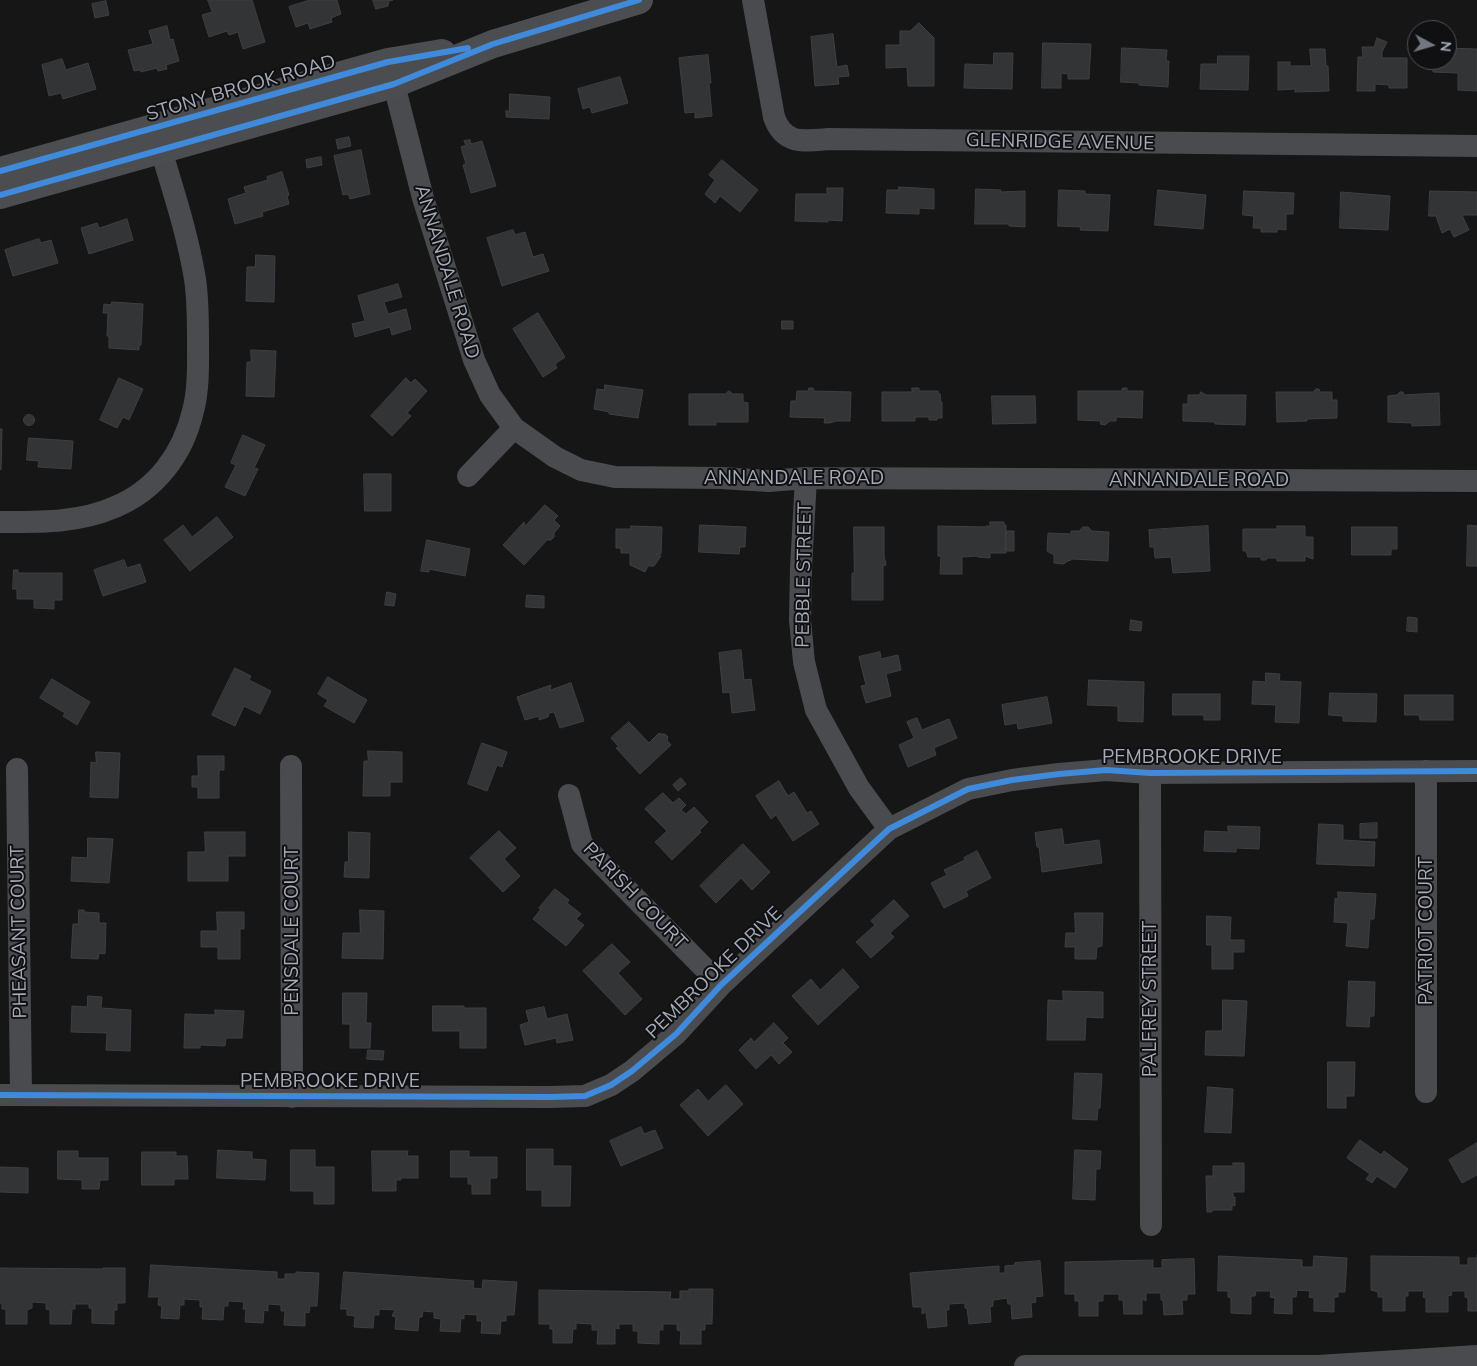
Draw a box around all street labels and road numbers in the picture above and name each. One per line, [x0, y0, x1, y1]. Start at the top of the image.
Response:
street label: STONY BROOK ROAD [144, 50, 338, 126]
street label: GLENRIDGE AVENUE [966, 129, 1154, 155]
street label: ANNANDALE ROAD [410, 182, 484, 362]
street label: ANNANDALE ROAD [704, 467, 884, 489]
street label: ANNANDALE ROAD [1109, 469, 1289, 491]
street label: PEBBLE STREET [791, 502, 817, 648]
street label: PEMBROOKE DRIVE [1102, 746, 1282, 768]
street label: PARISH COURT [578, 838, 692, 954]
street label: PHEASANT COURT [6, 845, 32, 1019]
street label: PENSDALE COURT [281, 846, 303, 1016]
street label: PATRIOT COURT [1415, 857, 1437, 1005]
street label: PEMBROOKE DRIVE [641, 902, 787, 1044]
street label: PALFREY STREET [1139, 921, 1161, 1077]
street label: PEMBROOKE DRIVE [240, 1070, 420, 1092]

